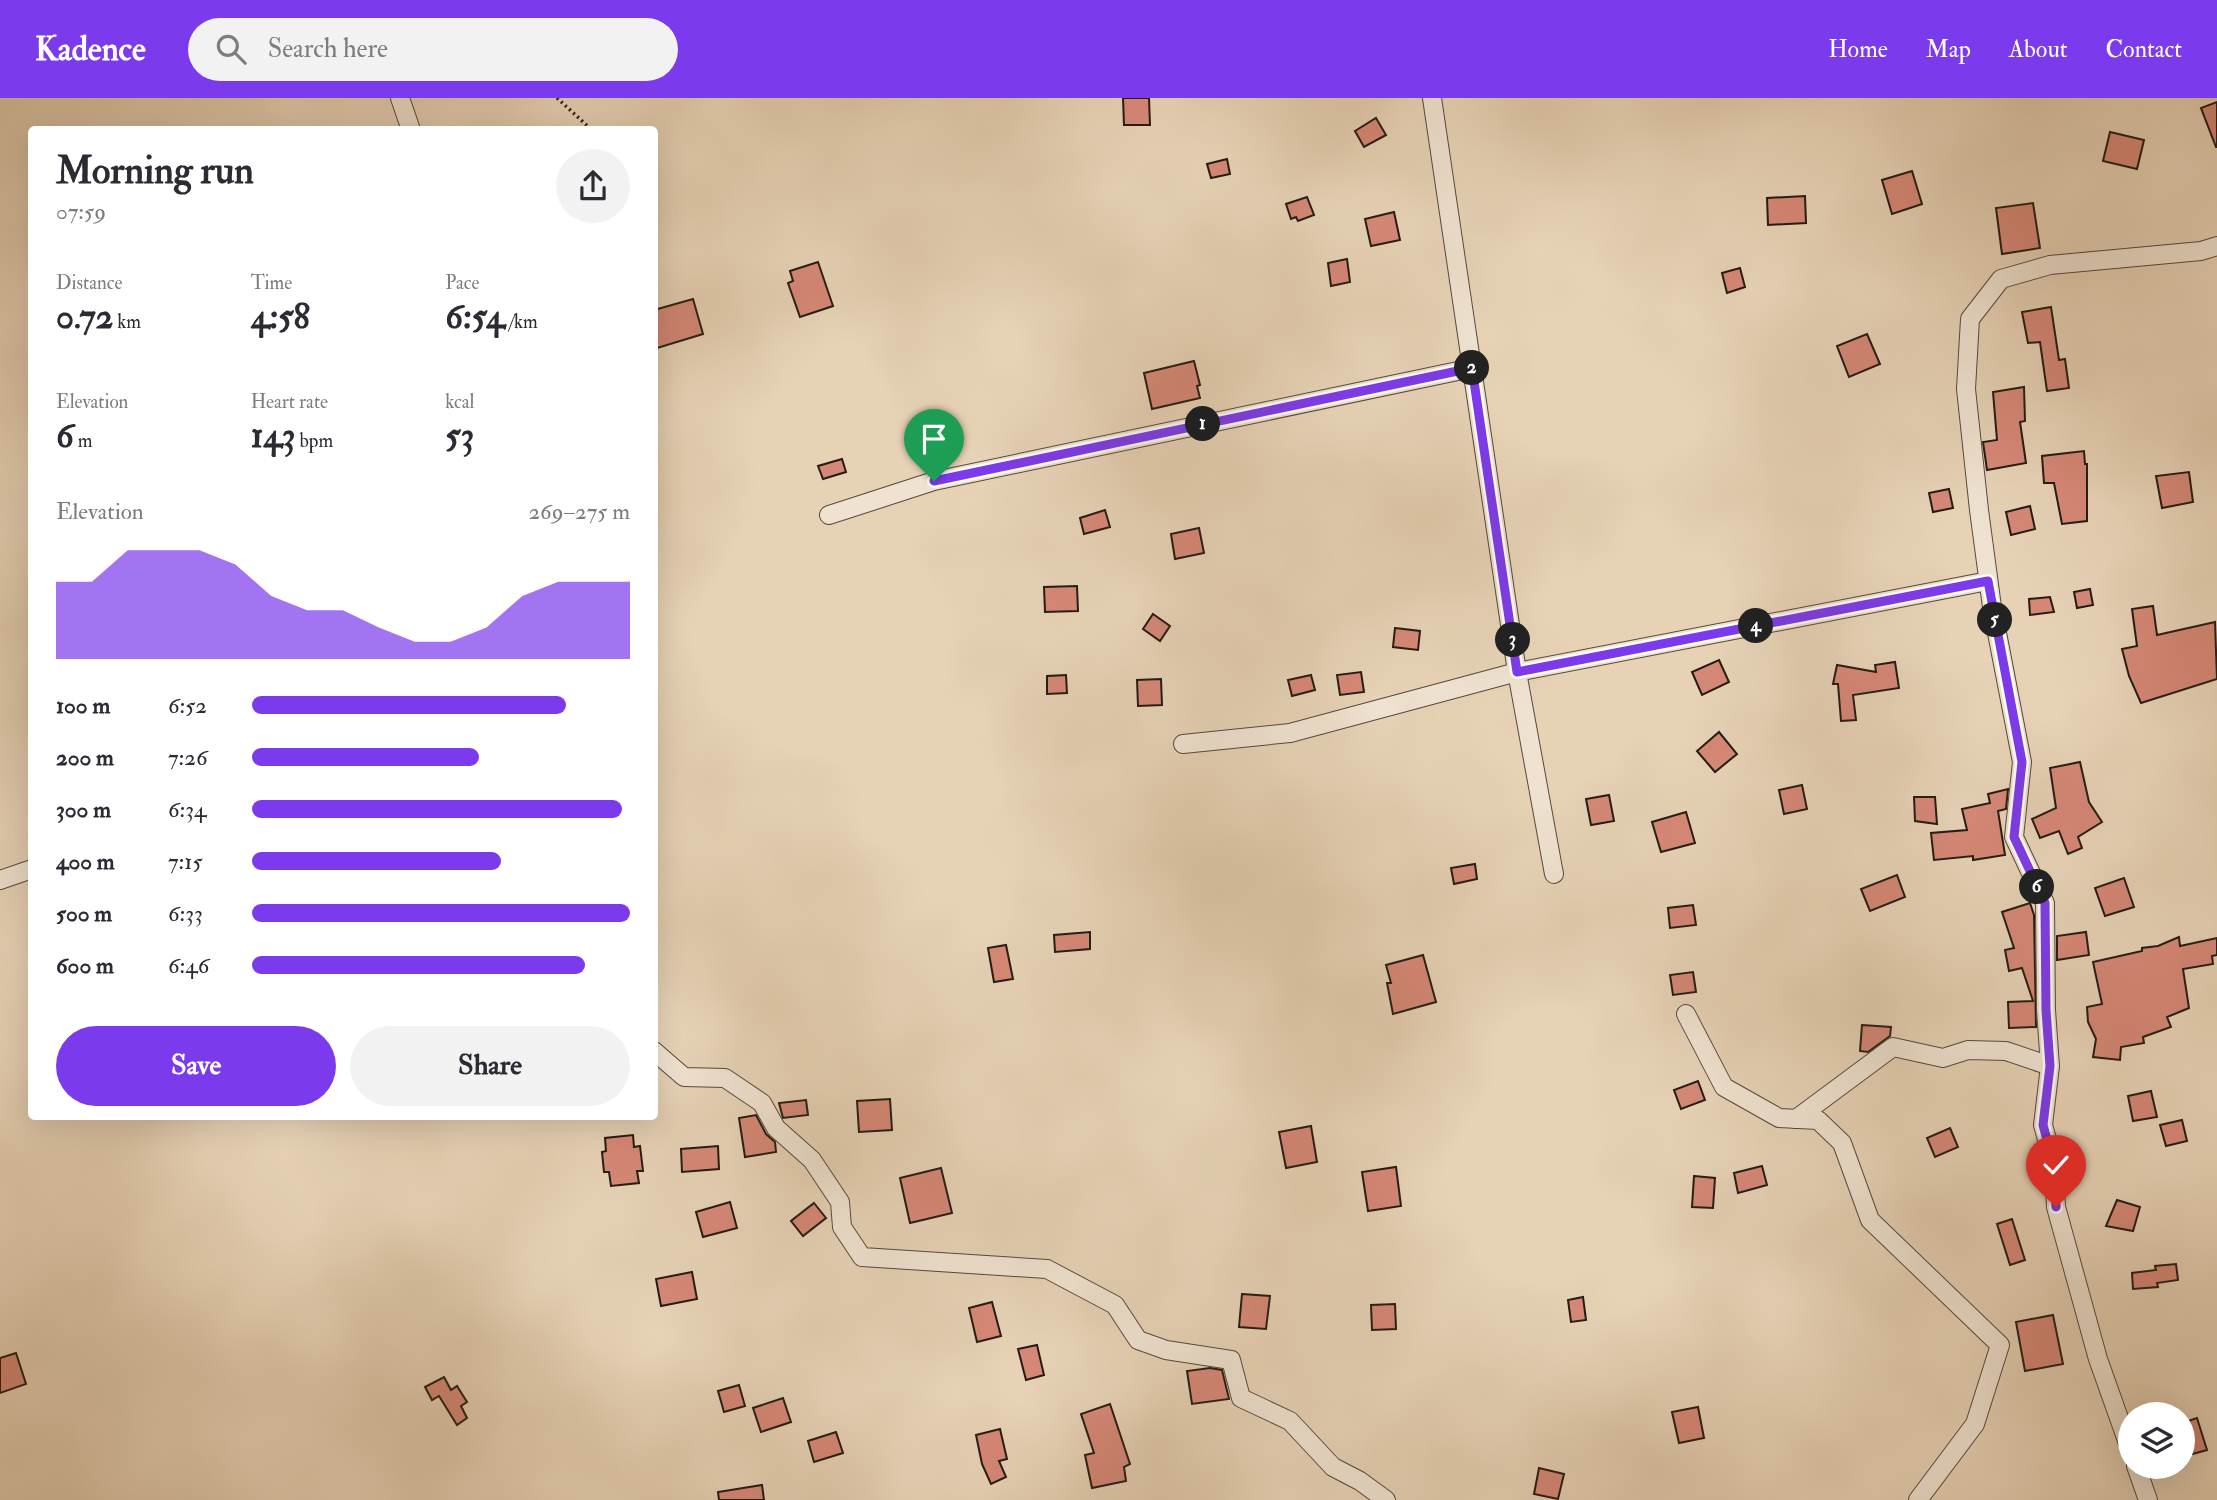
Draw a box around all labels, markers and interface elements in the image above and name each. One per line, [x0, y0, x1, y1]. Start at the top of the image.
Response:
search box [188, 18, 678, 81]
text: Kadence [35, 29, 146, 70]
icon: search [212, 30, 250, 68]
text: Search here [268, 33, 388, 65]
text: Home [1828, 34, 1888, 65]
text: Map [1926, 34, 1971, 65]
text: About [2009, 34, 2068, 65]
text: Contact [2106, 34, 2182, 65]
text: Morning run [56, 147, 254, 195]
button: share [556, 149, 630, 223]
text: 07:59 [56, 197, 106, 226]
text: Distance [56, 271, 122, 295]
text: Time [251, 271, 292, 295]
text: Pace [445, 271, 479, 295]
text: 0.72 [56, 295, 113, 339]
text: 4:58 [251, 295, 310, 339]
text: 6:54 [445, 295, 505, 339]
text: km [113, 310, 141, 334]
text: /km [505, 310, 538, 334]
pin: 2 [1454, 350, 1490, 386]
text: 2 [1467, 355, 1476, 379]
text: Elevation [56, 390, 128, 414]
text: Heart rate [251, 390, 328, 414]
text: kcal [445, 390, 474, 414]
pin: 1 [1186, 406, 1220, 442]
pin [904, 409, 964, 481]
text: 1 [1199, 411, 1206, 435]
text: 6 [56, 414, 74, 458]
text: 143 [251, 414, 295, 458]
text: 53 [445, 414, 474, 458]
icon: arrive [915, 420, 953, 458]
text: m [74, 429, 92, 453]
text: bpm [295, 429, 333, 453]
text: Elevation [56, 497, 144, 526]
text: 269–275 m [528, 497, 630, 526]
pin: 5 [1978, 602, 2012, 638]
text: 5 [1990, 607, 1999, 631]
pin: 4 [1738, 608, 1774, 644]
text: 4 [1750, 613, 1761, 637]
pin: 3 [1496, 622, 1530, 658]
text: 3 [1509, 627, 1516, 651]
text: 100 m [56, 691, 110, 720]
text: 6:52 [168, 691, 207, 720]
text: 200 m [56, 743, 114, 772]
text: 7:26 [168, 743, 208, 772]
text: 300 m [56, 795, 111, 824]
text: 6:34 [168, 795, 206, 824]
text: 400 m [56, 847, 115, 876]
text: 7:15 [168, 847, 203, 876]
pin: 6 [2020, 870, 2054, 904]
text: 6 [2032, 874, 2041, 898]
text: 500 m [56, 899, 112, 928]
text: 6:33 [168, 899, 203, 928]
text: 600 m [56, 951, 114, 980]
text: 6:46 [168, 951, 209, 980]
button: Save [56, 1026, 336, 1106]
button: Share [350, 1026, 630, 1106]
pin [2026, 1135, 2086, 1207]
icon: check [2037, 1146, 2075, 1184]
map controls [2118, 1402, 2195, 1479]
button: layers [2118, 1402, 2195, 1479]

